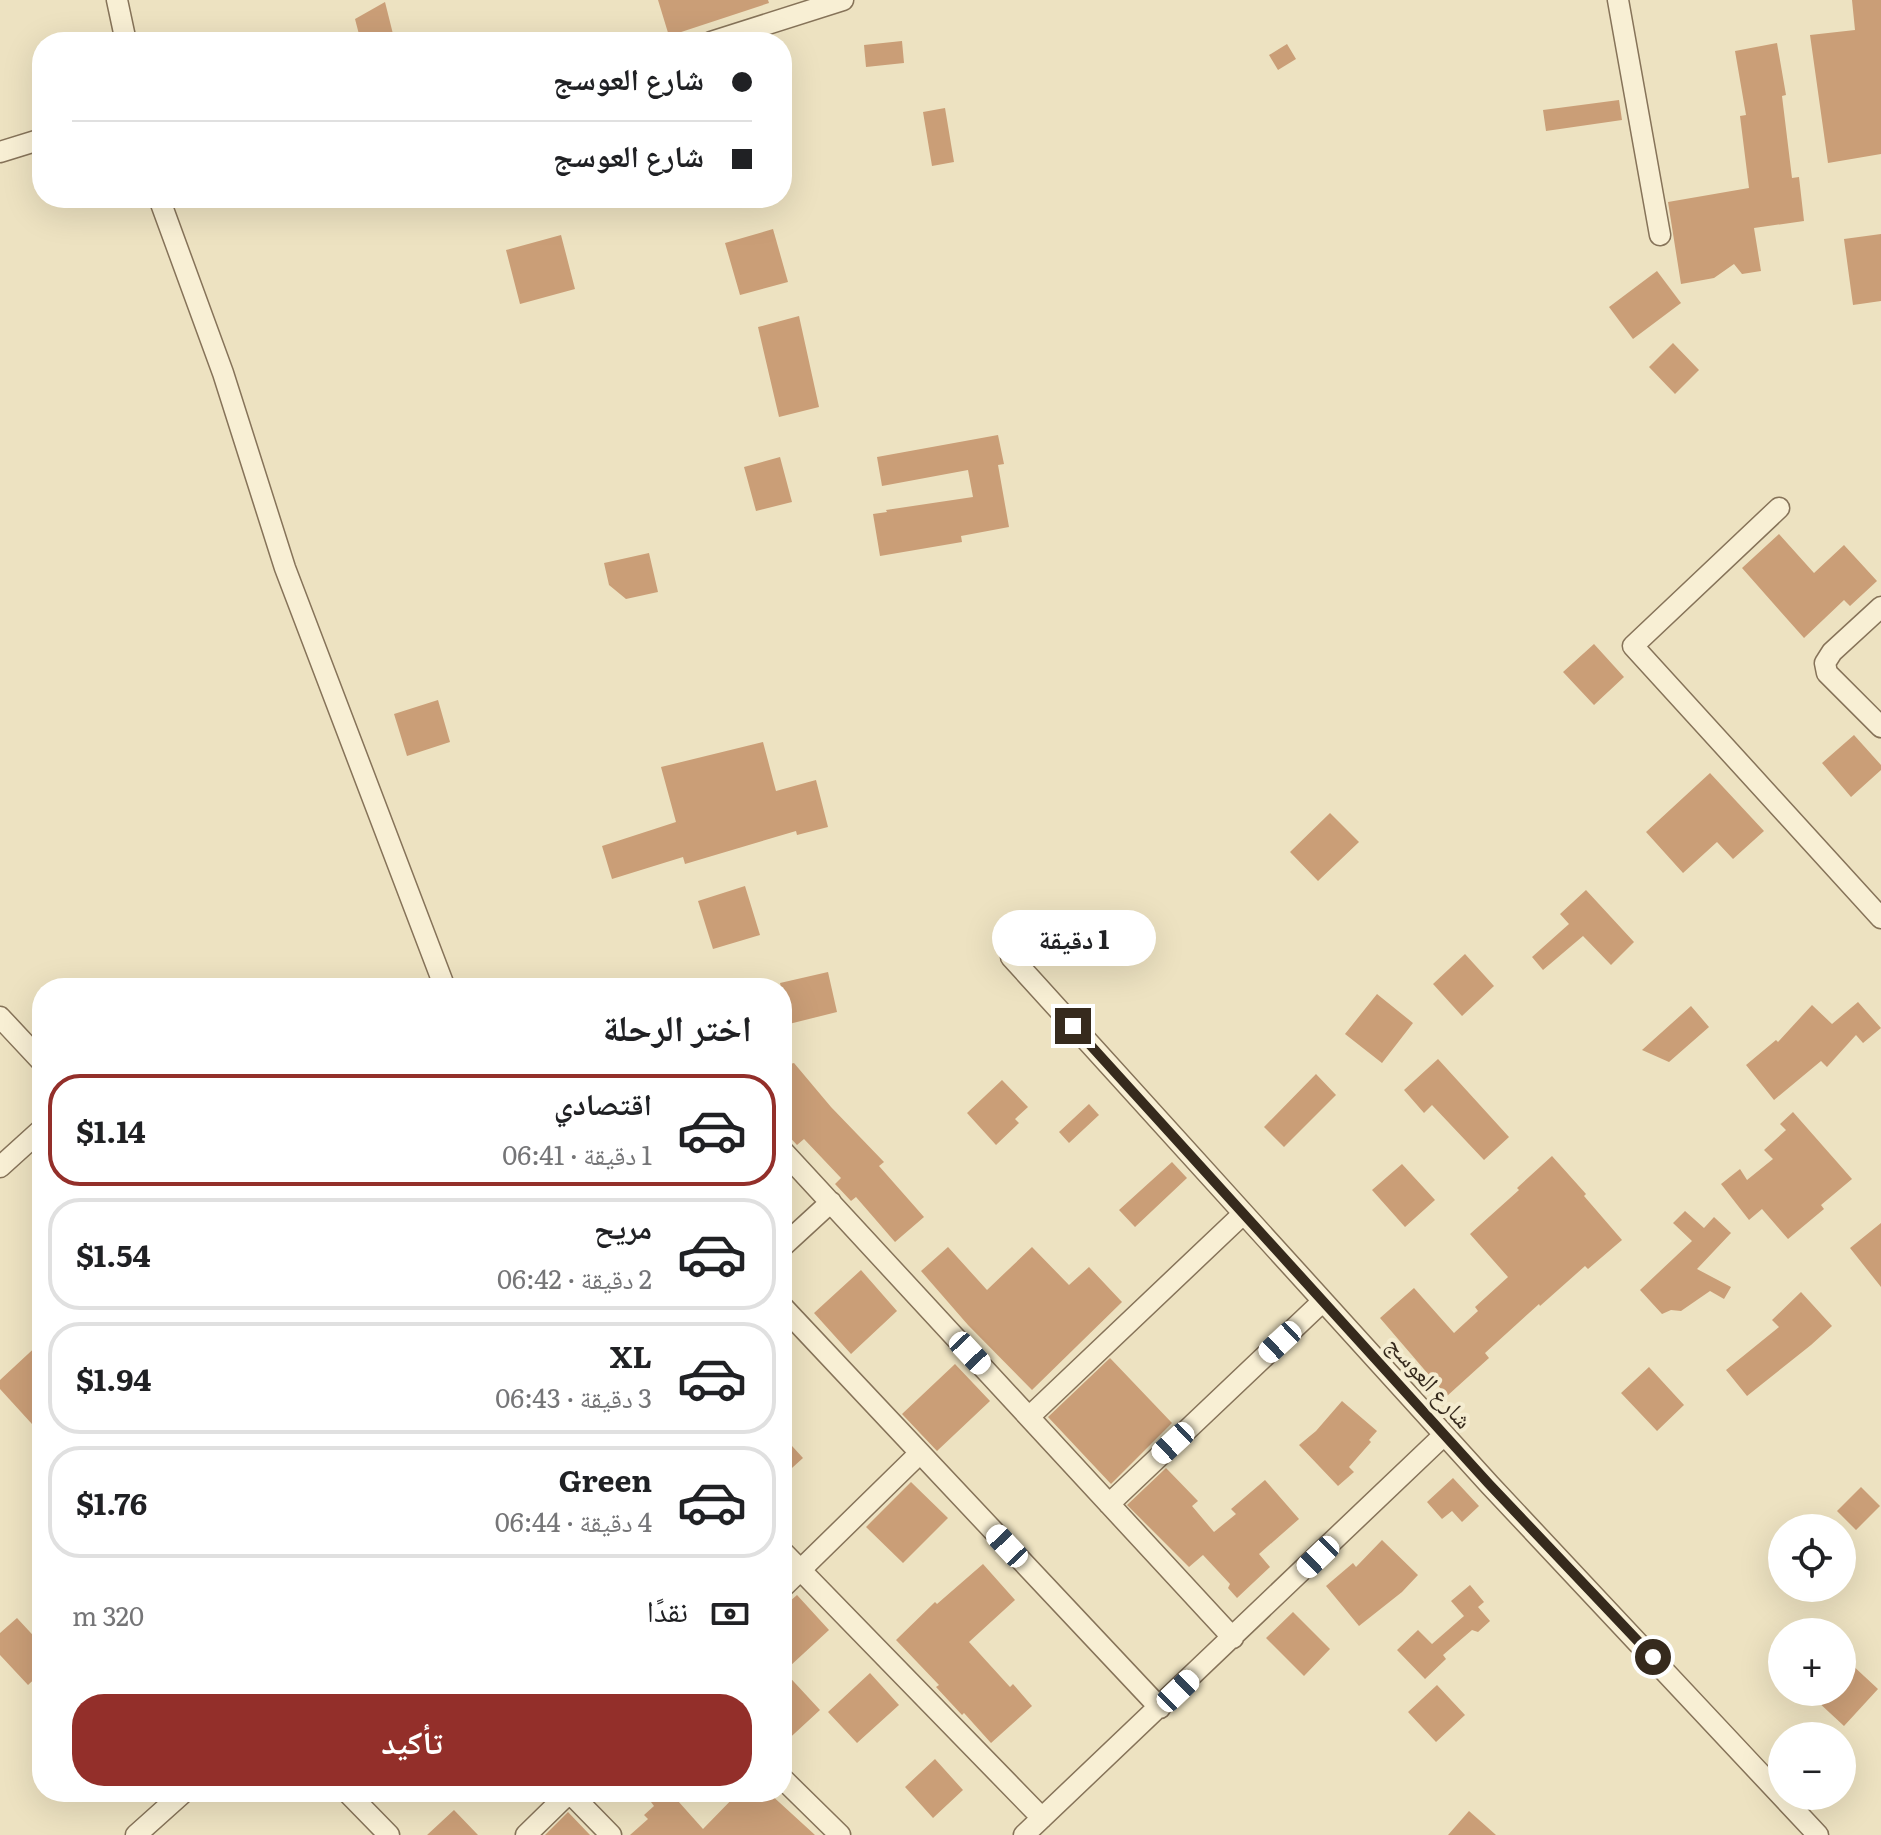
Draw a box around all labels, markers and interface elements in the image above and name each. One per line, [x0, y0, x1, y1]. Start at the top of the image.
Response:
text: شارع العوسج [553, 55, 704, 99]
text: شارع العوسج [553, 132, 704, 176]
callout: 1 دقيقة [991, 910, 1155, 966]
text: 1 دقيقة [1039, 918, 1109, 957]
text: اختر الرحلة [603, 999, 752, 1052]
route end [1055, 1008, 1091, 1044]
text: اقتصادي [554, 1080, 652, 1124]
icon: car [676, 1094, 748, 1166]
text: $1.14 [76, 1108, 146, 1152]
text: 1 دقيقة · 06:41 [502, 1134, 652, 1173]
text: مريح [594, 1204, 652, 1248]
icon: car [676, 1218, 748, 1290]
text: $1.54 [76, 1232, 151, 1276]
text: 2 دقيقة · 06:42 [497, 1258, 652, 1297]
car [1254, 1317, 1306, 1367]
car [945, 1327, 995, 1379]
street label: شارع العوسج [1380, 1327, 1482, 1435]
text: XL [610, 1333, 652, 1377]
icon: car [676, 1342, 748, 1414]
text: $1.94 [76, 1356, 151, 1400]
text: 3 دقيقة · 06:43 [495, 1377, 652, 1416]
car [1147, 1418, 1199, 1468]
text: Green [559, 1457, 652, 1501]
icon: car [676, 1466, 748, 1538]
text: $1.76 [76, 1480, 147, 1524]
text: 4 دقيقة · 06:44 [495, 1501, 652, 1540]
map controls [1768, 1514, 1856, 1810]
button: locate [1768, 1514, 1856, 1602]
car [982, 1520, 1032, 1572]
car [1292, 1532, 1344, 1582]
text: نقدًا [647, 1587, 688, 1631]
icon: cash [708, 1592, 752, 1636]
text: 320 m [72, 1595, 144, 1634]
button: + [1768, 1618, 1856, 1706]
route start [1635, 1639, 1671, 1675]
car [1152, 1666, 1204, 1716]
button: تأكيد [72, 1694, 752, 1786]
button: − [1768, 1722, 1856, 1810]

